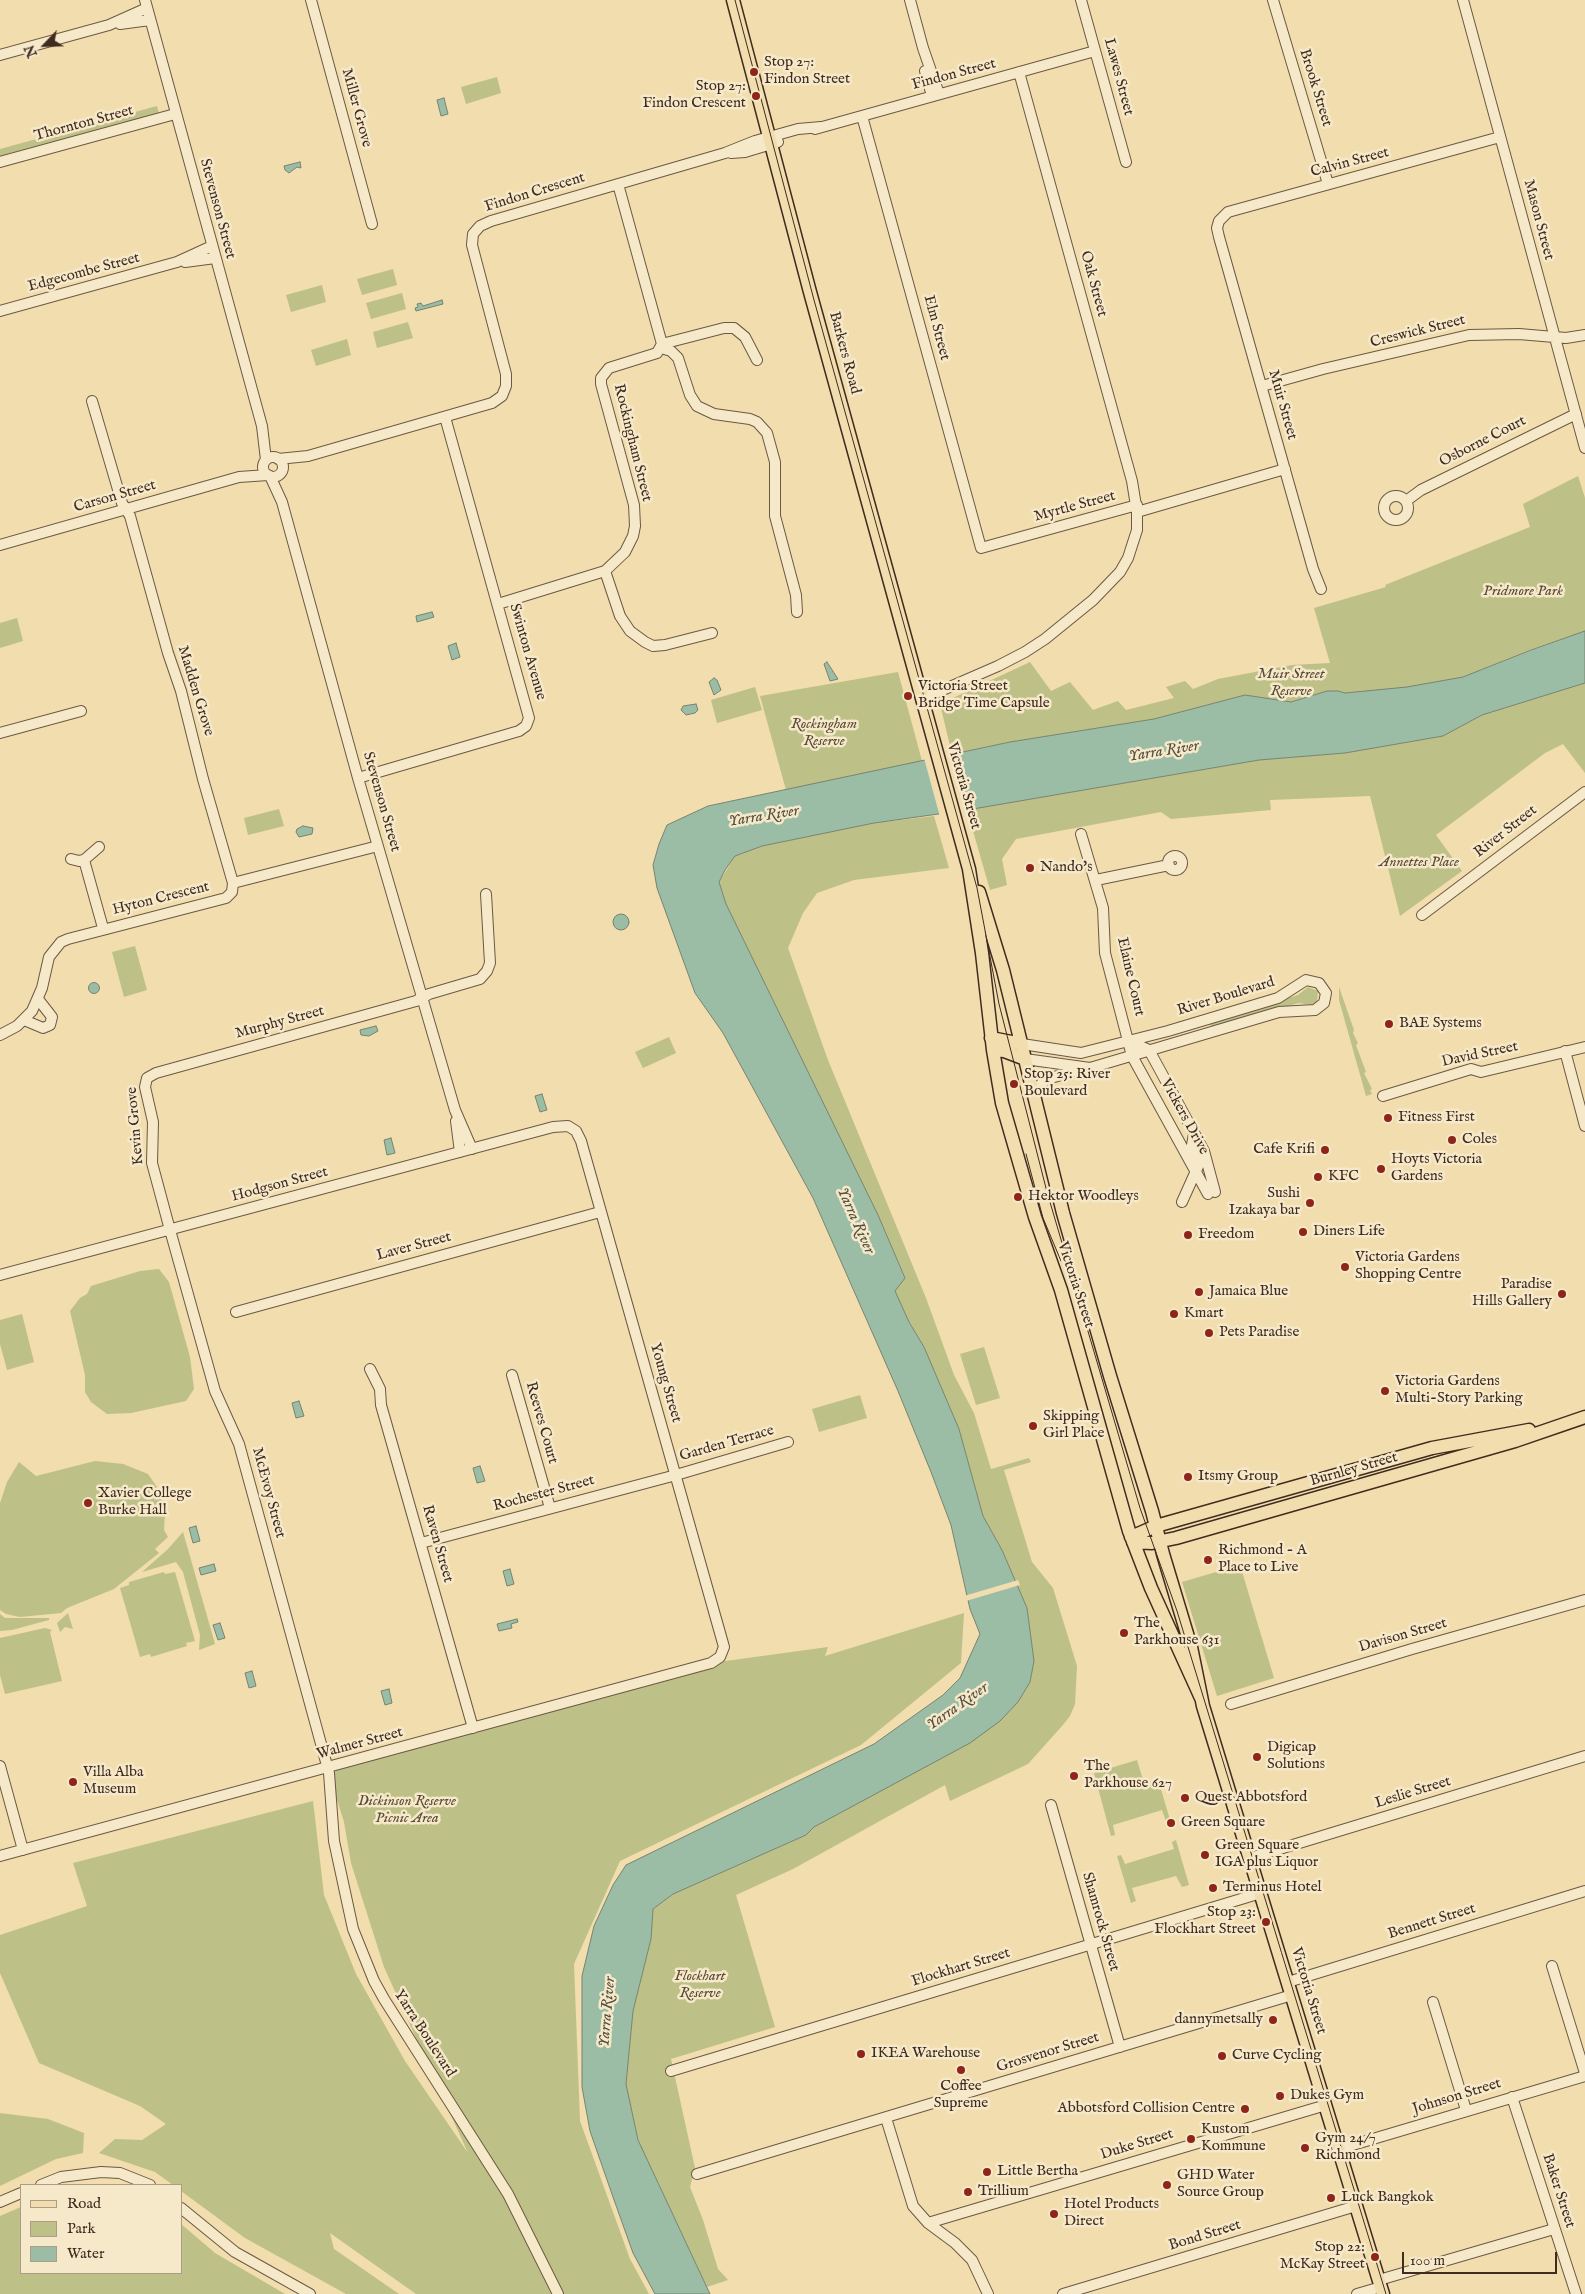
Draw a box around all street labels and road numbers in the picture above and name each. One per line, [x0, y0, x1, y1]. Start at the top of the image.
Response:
street label: Lawes Street [1099, 36, 1137, 118]
street label: Brook Street [1295, 47, 1335, 129]
street label: Findon Street [910, 55, 998, 95]
street label: Miller Grove [337, 67, 375, 149]
street label: Thornton Street [32, 102, 136, 146]
street label: Calvin Street [1309, 144, 1391, 182]
street label: Stevenson Street [195, 157, 239, 261]
street label: Findon Crescent [483, 169, 587, 217]
street label: Mason Street [1519, 178, 1557, 262]
street label: Edgecombe Street [26, 249, 142, 297]
street label: Oak Street [1076, 249, 1110, 319]
street label: Elm Street [919, 293, 953, 363]
street label: Barkers Road [824, 310, 864, 396]
street label: Creswick Street [1369, 312, 1467, 352]
street label: Muir Street [1263, 368, 1301, 442]
street label: Rockingham Street [609, 382, 655, 504]
street label: Osborne Court [1437, 413, 1529, 471]
street label: Carson Street [72, 477, 158, 517]
street label: Myrtle Street [1032, 488, 1118, 526]
street label: Swinton Avenue [505, 602, 549, 702]
street label: Madden Grove [173, 644, 217, 738]
street label: Victoria Street [942, 740, 984, 832]
street label: Stevenson Street [358, 750, 404, 854]
street label: River Street [1471, 802, 1541, 862]
street label: Hyton Crescent [111, 878, 211, 920]
street label: Elaine Court [1112, 936, 1148, 1018]
street label: River Boulevard [1175, 974, 1277, 1020]
street label: Murphy Street [234, 1003, 326, 1043]
street label: David Street [1440, 1038, 1520, 1072]
street label: Vickers Drive [1156, 1076, 1212, 1158]
street label: Kevin Grove [124, 1086, 148, 1166]
street label: Hodgson Street [230, 1164, 330, 1206]
street label: Laver Street [375, 1228, 453, 1266]
street label: Victoria Street [1053, 1239, 1097, 1331]
street label: Young Street [645, 1341, 685, 1425]
street label: Reeves Court [521, 1380, 561, 1466]
street label: Garden Terrace [678, 1422, 776, 1466]
street label: McEvoy Street [247, 1446, 289, 1540]
street label: Burnley Street [1308, 1449, 1400, 1491]
street label: Rochester Street [491, 1472, 597, 1516]
street label: Raven Street [417, 1503, 457, 1585]
street label: Davison Street [1357, 1615, 1449, 1657]
street label: Walmer Street [315, 1724, 405, 1764]
street label: Leslie Street [1373, 1773, 1453, 1813]
street label: Shamrock Street [1077, 1870, 1123, 1974]
street label: Bennett Street [1386, 1900, 1478, 1944]
street label: Flockhart Street [910, 1945, 1012, 1991]
street label: Victoria Street [1286, 1945, 1330, 2037]
street label: Yarra Boulevard [389, 1987, 459, 2081]
street label: Grosvenor Street [995, 2029, 1101, 2077]
street label: Johnson Street [1411, 2075, 1503, 2119]
street label: Duke Street [1098, 2125, 1176, 2165]
street label: Baker Street [1538, 2151, 1578, 2231]
street label: Bond Street [1167, 2217, 1243, 2255]

